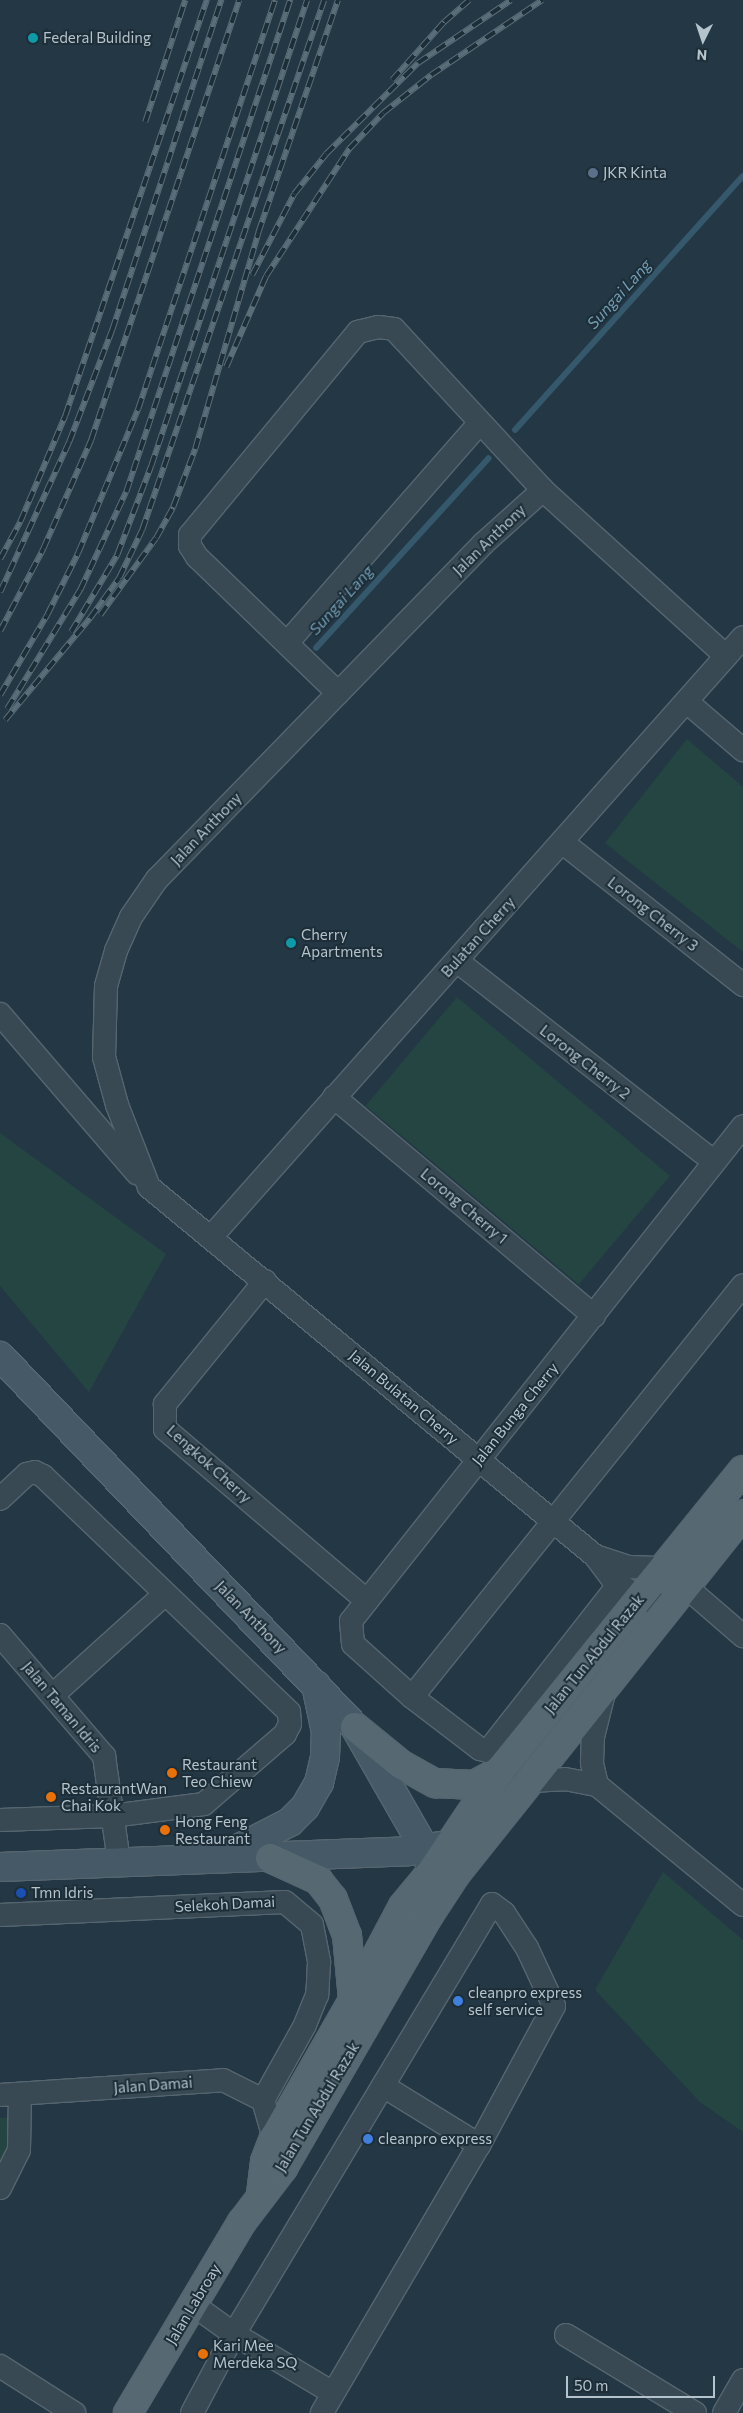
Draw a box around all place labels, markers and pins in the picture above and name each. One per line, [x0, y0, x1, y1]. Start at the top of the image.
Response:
place label: Federal Building [43, 29, 151, 47]
marker: Federal Building [27, 32, 39, 44]
place label: JKR Kinta [603, 164, 667, 182]
marker: JKR Kinta [587, 167, 599, 179]
place label: Cherry Apartments [301, 925, 383, 960]
marker: Cherry Apartments [285, 937, 297, 949]
place label: Restaurant Teo Chiew [182, 1755, 257, 1790]
marker: Restaurant Teo Chiew [166, 1767, 178, 1779]
place label: RestaurantWan Chai Kok [61, 1779, 167, 1814]
marker: RestaurantWan Chai Kok [45, 1791, 57, 1803]
place label: Hong Feng Restaurant [175, 1812, 250, 1847]
marker: Hong Feng Restaurant [159, 1824, 171, 1836]
place label: Tmn Idris [31, 1884, 93, 1902]
marker: Tmn Idris [15, 1887, 27, 1899]
place label: cleanpro express self service [468, 1983, 582, 2018]
marker: cleanpro express self service [452, 1995, 464, 2007]
place label: cleanpro express [378, 2130, 492, 2148]
marker: cleanpro express [362, 2133, 374, 2145]
place label: Kari Mee Merdeka SQ [213, 2336, 297, 2371]
marker: Kari Mee Merdeka SQ [197, 2348, 209, 2360]

